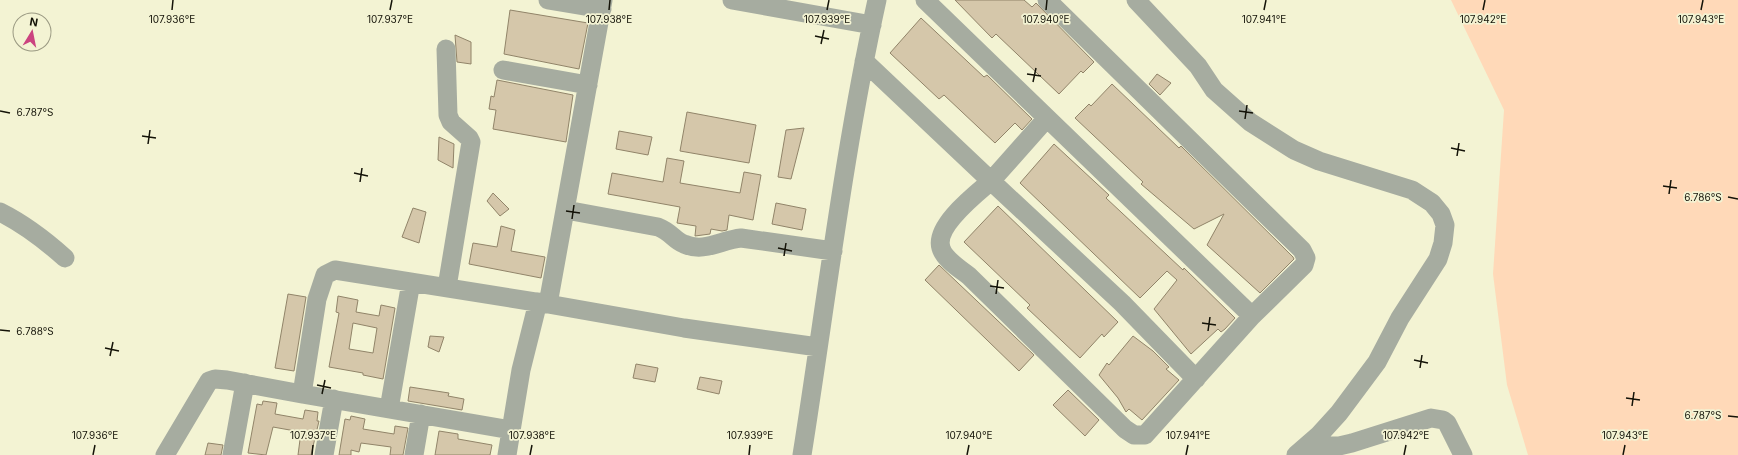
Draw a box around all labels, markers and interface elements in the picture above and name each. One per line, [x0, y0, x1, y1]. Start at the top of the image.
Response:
north arrow [12, 12, 52, 52]
text: 107.936°E [149, 13, 195, 25]
text: 107.937°E [367, 13, 413, 25]
text: 107.938°E [586, 13, 632, 25]
text: 107.939°E [804, 13, 850, 25]
text: 107.940°E [1023, 13, 1069, 25]
text: 107.941°E [1242, 13, 1286, 25]
text: 107.942°E [1460, 13, 1506, 25]
text: 107.943°E [1678, 13, 1724, 25]
text: N [28, 15, 39, 30]
text: 6.787°S [17, 106, 53, 118]
text: 6.786°S [1684, 191, 1722, 203]
text: 6.788°S [16, 325, 54, 337]
text: 6.787°S [1685, 409, 1721, 421]
text: 107.936°E [72, 429, 118, 441]
text: 107.937°E [290, 429, 336, 441]
text: 107.938°E [509, 429, 555, 441]
text: 107.939°E [727, 429, 773, 441]
text: 107.940°E [946, 429, 992, 441]
text: 107.941°E [1166, 429, 1210, 441]
text: 107.942°E [1383, 429, 1429, 441]
text: 107.943°E [1602, 429, 1648, 441]

